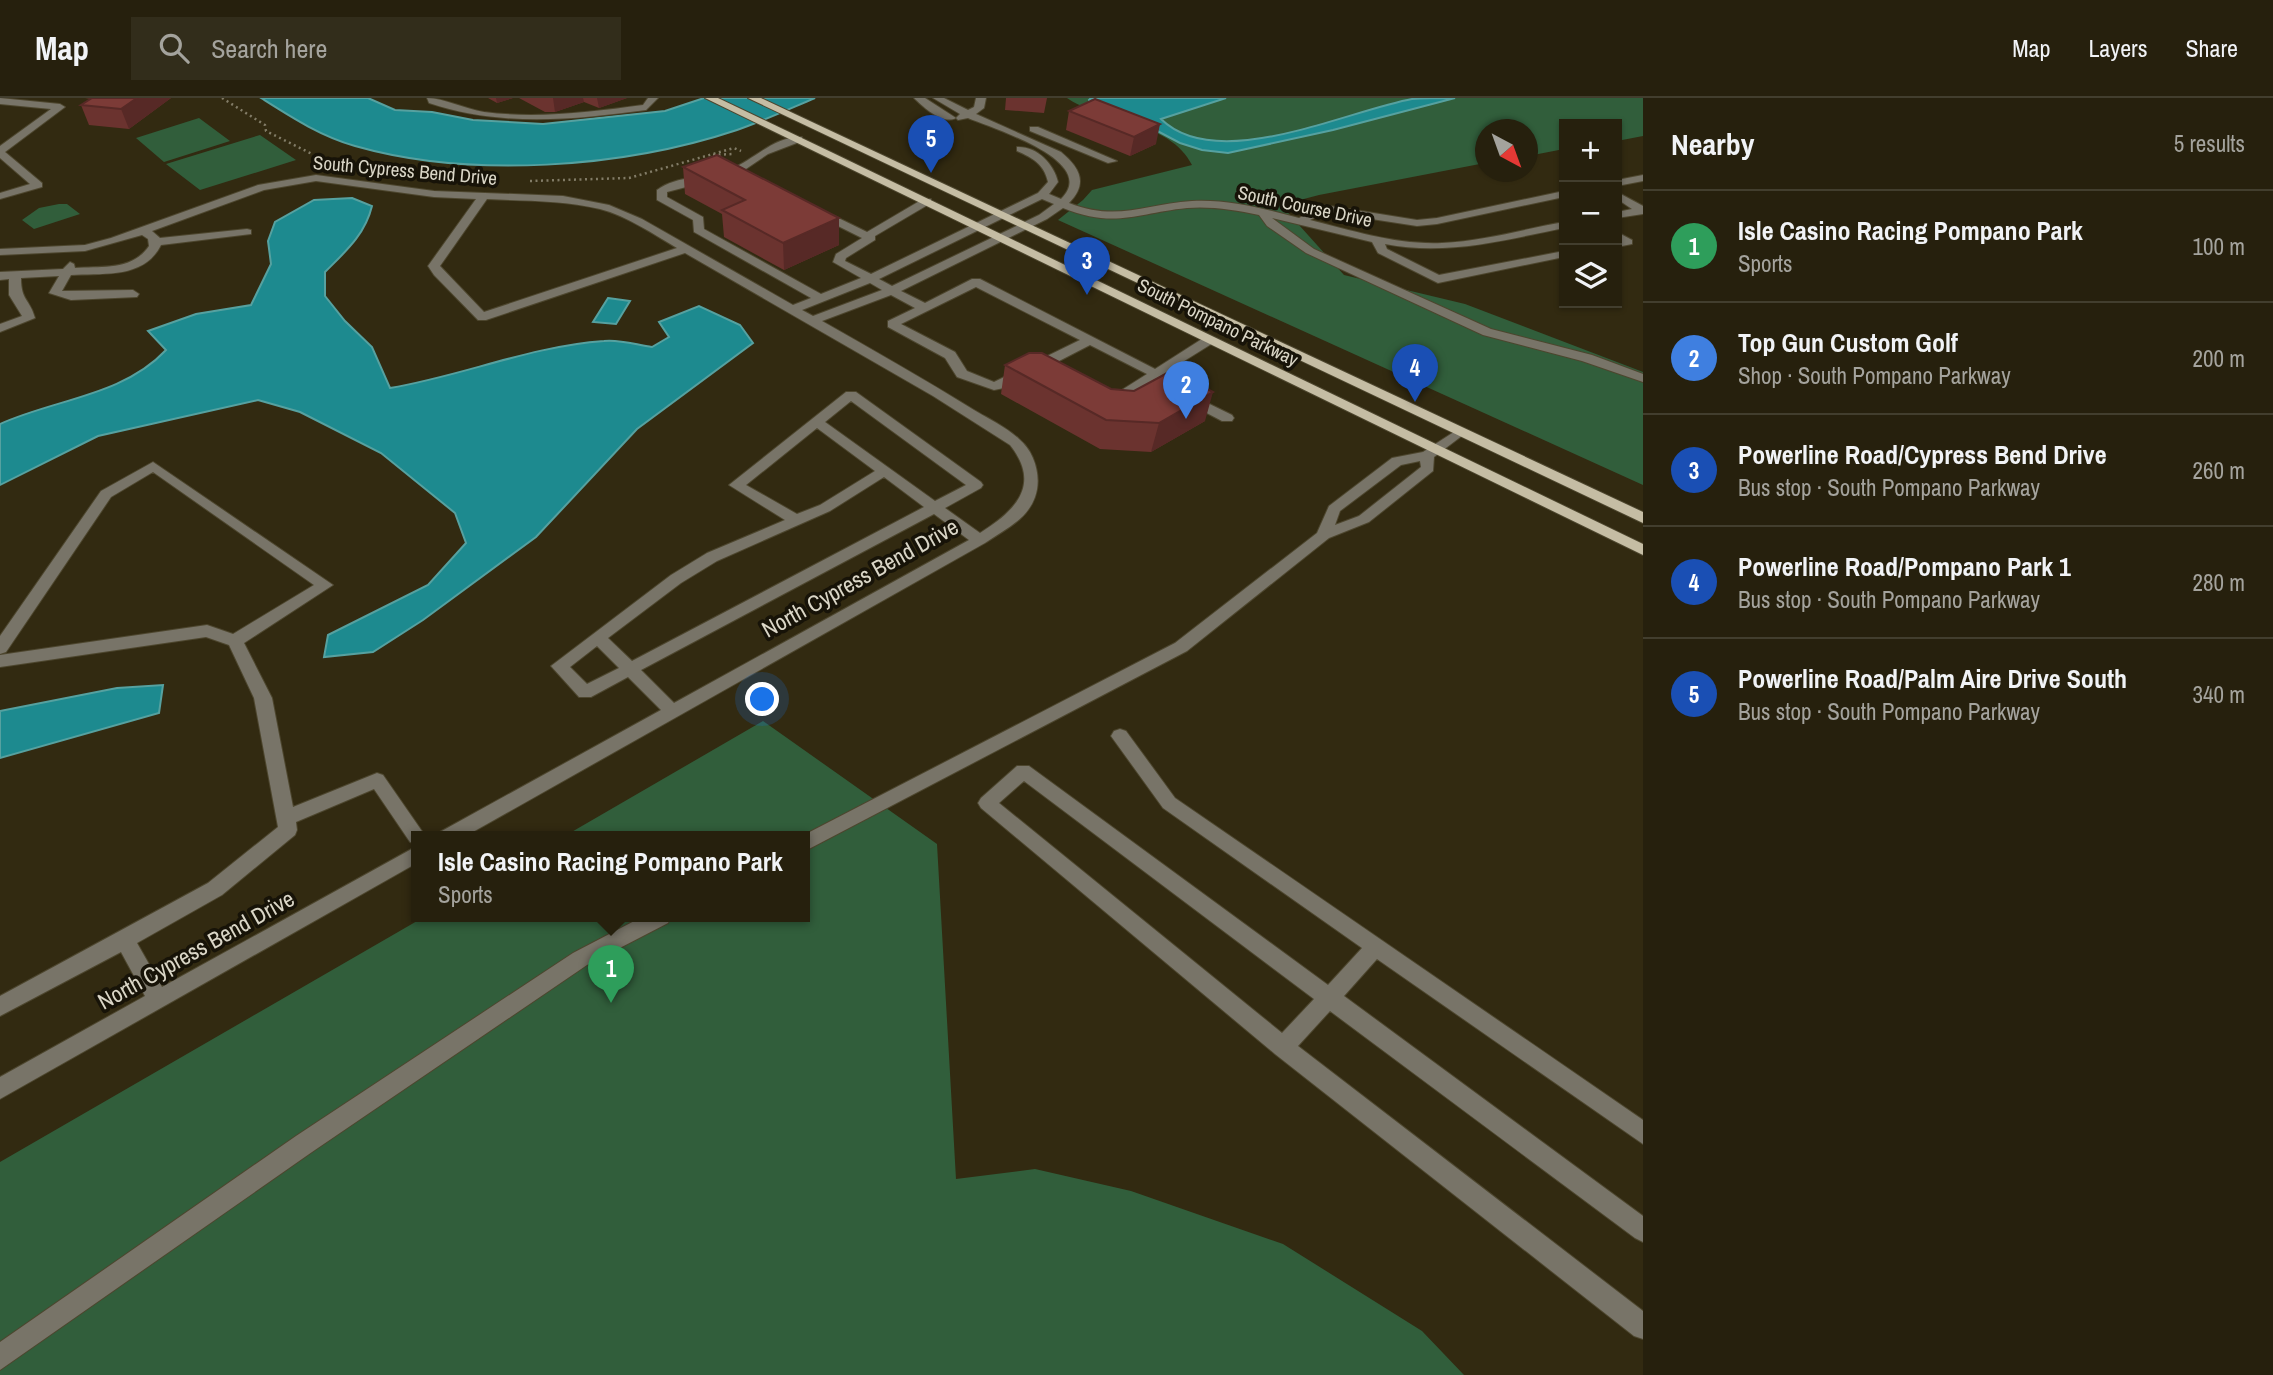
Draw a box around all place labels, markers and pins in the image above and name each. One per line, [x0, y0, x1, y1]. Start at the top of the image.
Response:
pin: 5 [908, 115, 954, 173]
pin: 3 [1064, 237, 1110, 295]
pin: 4 [1392, 344, 1438, 402]
pin: 2 [1163, 361, 1209, 419]
pin: 1 [588, 945, 634, 1003]

